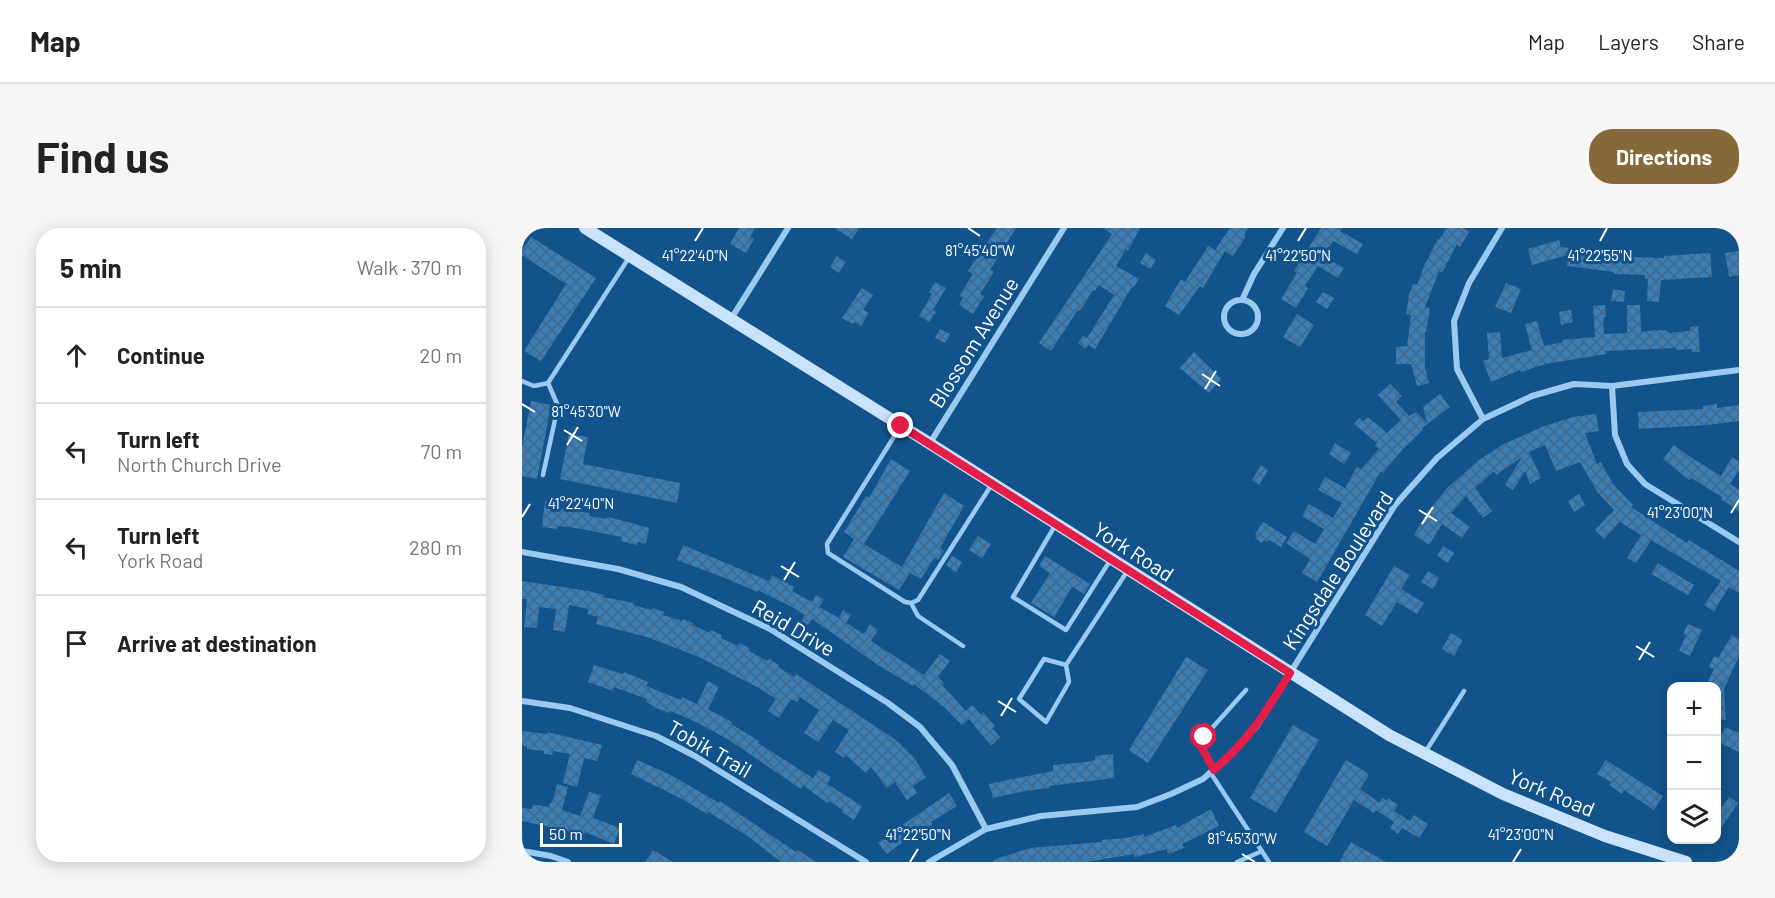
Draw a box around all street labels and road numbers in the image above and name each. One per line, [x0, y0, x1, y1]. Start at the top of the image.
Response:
street label: Blossom Avenue [923, 272, 1023, 412]
street label: Kingsdale Boulevard [1276, 486, 1398, 654]
street label: York Road [1089, 516, 1179, 586]
street label: Reid Drive [748, 593, 840, 661]
street label: Tobik Trail [664, 714, 756, 782]
street label: York Road [1505, 763, 1599, 821]

